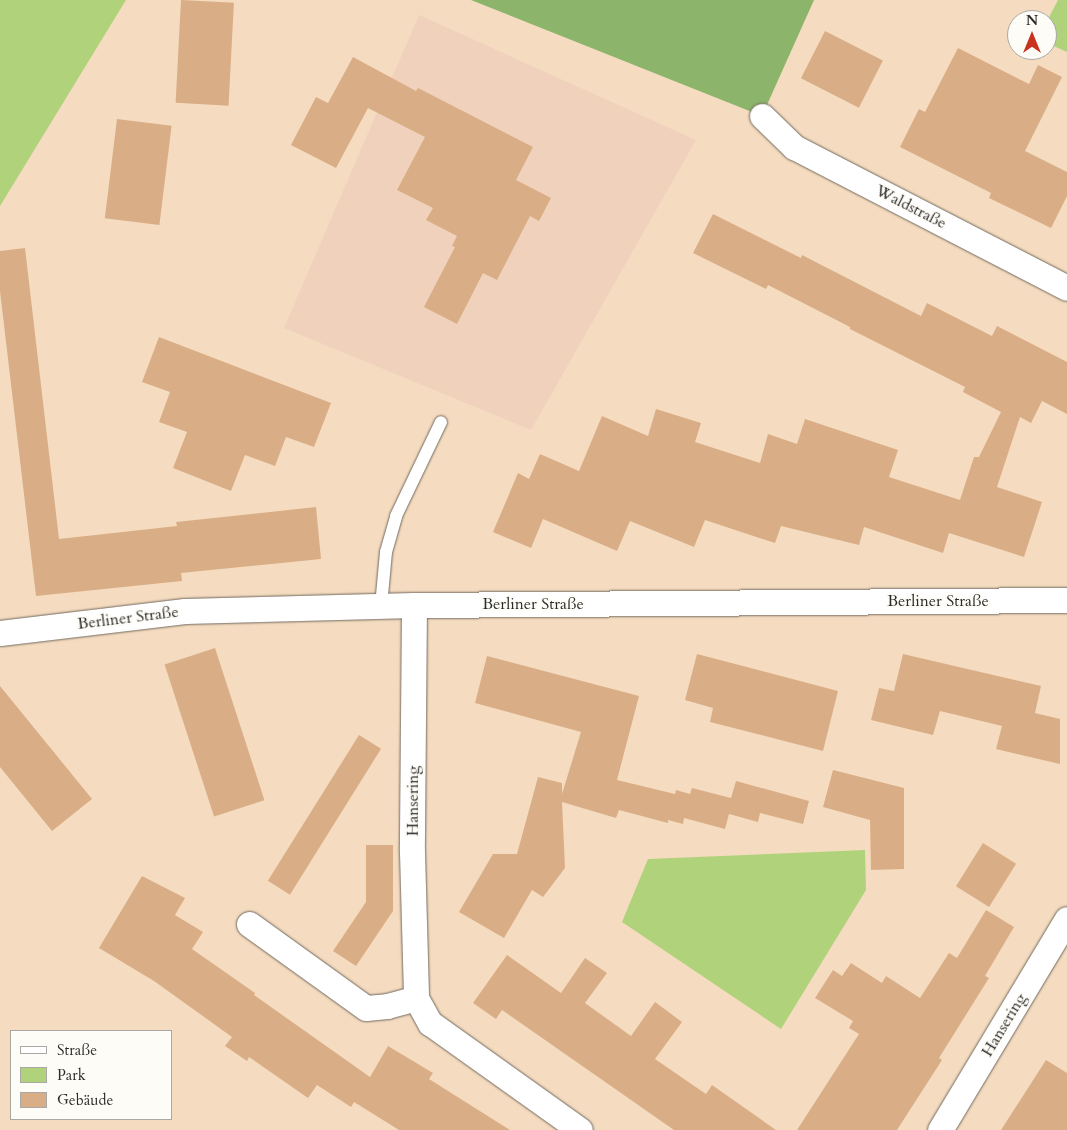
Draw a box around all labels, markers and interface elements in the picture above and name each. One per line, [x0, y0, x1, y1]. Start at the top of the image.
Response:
north arrow [1007, 10, 1057, 60]
text: N [1026, 11, 1038, 30]
street label: Waldstraße [872, 181, 950, 233]
street label: Berliner Straße [887, 591, 989, 611]
street label: Berliner Straße [482, 594, 584, 614]
street label: Berliner Straße [76, 602, 180, 634]
street label: Hansering [403, 766, 423, 836]
street label: Hansering [978, 990, 1030, 1060]
legend [10, 1030, 172, 1120]
text: Straße [57, 1040, 97, 1060]
text: Park [57, 1065, 86, 1085]
text: Gebäude [57, 1090, 113, 1110]

